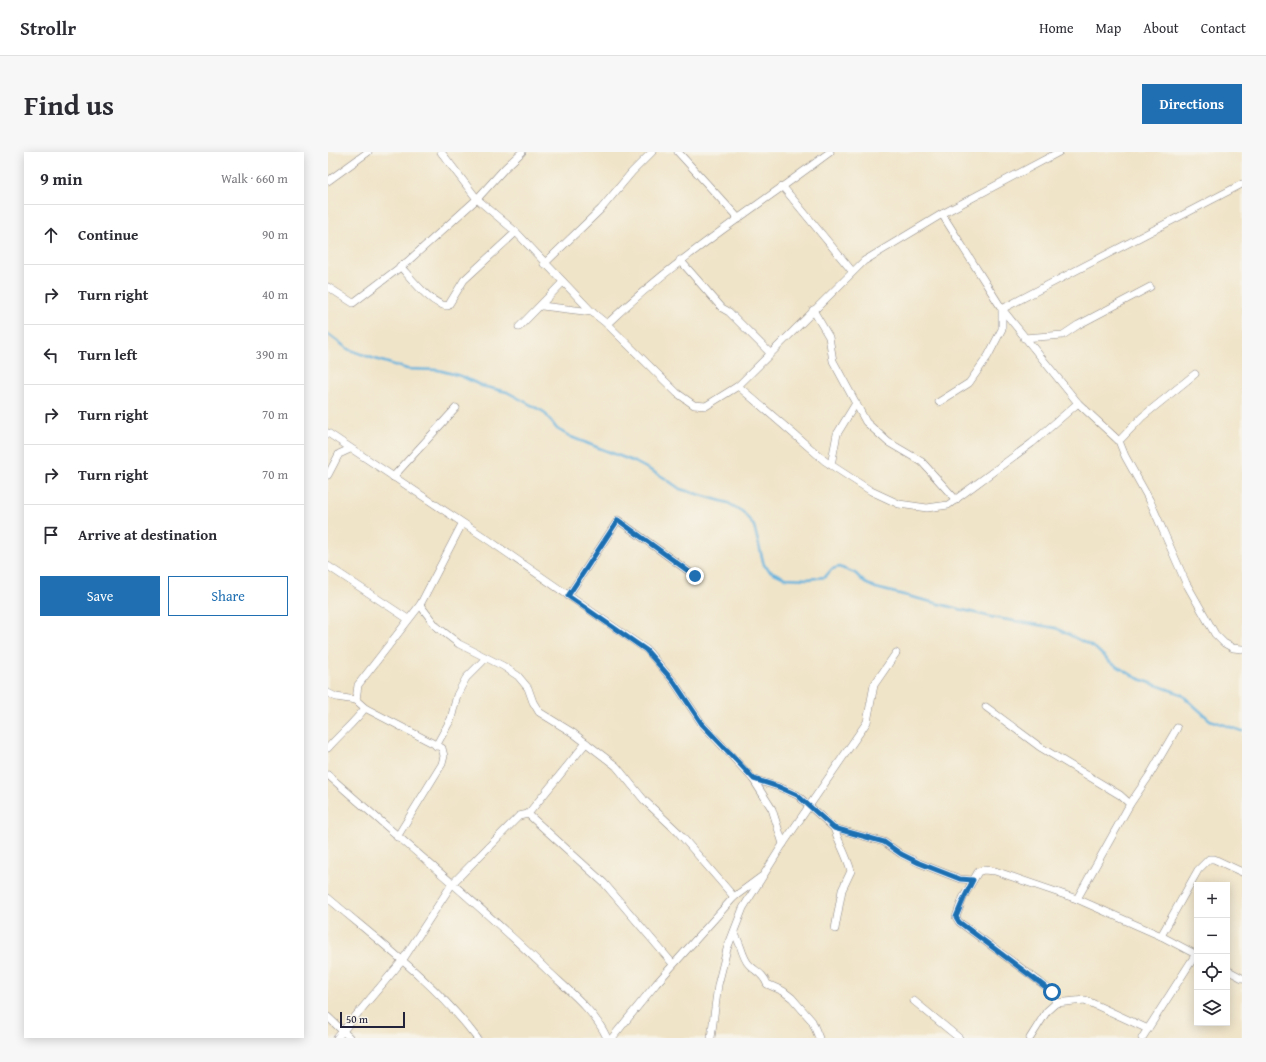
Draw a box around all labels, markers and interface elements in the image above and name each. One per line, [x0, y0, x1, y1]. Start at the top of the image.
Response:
text: Strollr [20, 14, 76, 42]
text: Home [1039, 18, 1074, 38]
text: Map [1096, 18, 1121, 38]
text: About [1143, 18, 1179, 38]
text: Contact [1201, 18, 1246, 38]
text: Find us [24, 84, 114, 125]
button: Directions [1142, 84, 1242, 124]
text: 9 min [40, 166, 82, 191]
text: Walk · 660 m [221, 169, 288, 188]
icon: ahead [40, 224, 62, 246]
text: Continue [78, 224, 139, 245]
text: 90 m [262, 225, 288, 244]
icon: right [40, 284, 62, 306]
text: Turn right [78, 284, 149, 305]
text: 40 m [262, 285, 288, 304]
icon: left [40, 344, 62, 366]
text: Turn left [78, 344, 137, 365]
text: 390 m [256, 345, 288, 364]
icon: right [40, 404, 62, 426]
text: Turn right [78, 404, 149, 425]
text: 70 m [262, 405, 288, 424]
icon: right [40, 464, 62, 486]
text: Turn right [78, 464, 149, 485]
text: 70 m [262, 465, 288, 484]
icon: arrive [40, 524, 62, 546]
text: Arrive at destination [78, 524, 217, 545]
route end [686, 567, 704, 585]
button: Save [40, 576, 160, 616]
button: Share [168, 576, 288, 616]
map controls [1194, 882, 1230, 1026]
button: + [1194, 882, 1230, 918]
button: − [1194, 918, 1230, 954]
button: locate [1194, 954, 1230, 990]
route start [1043, 983, 1061, 1001]
button: layers [1194, 990, 1230, 1026]
scale bar [340, 1010, 405, 1029]
text: 50 m [346, 1011, 368, 1027]

